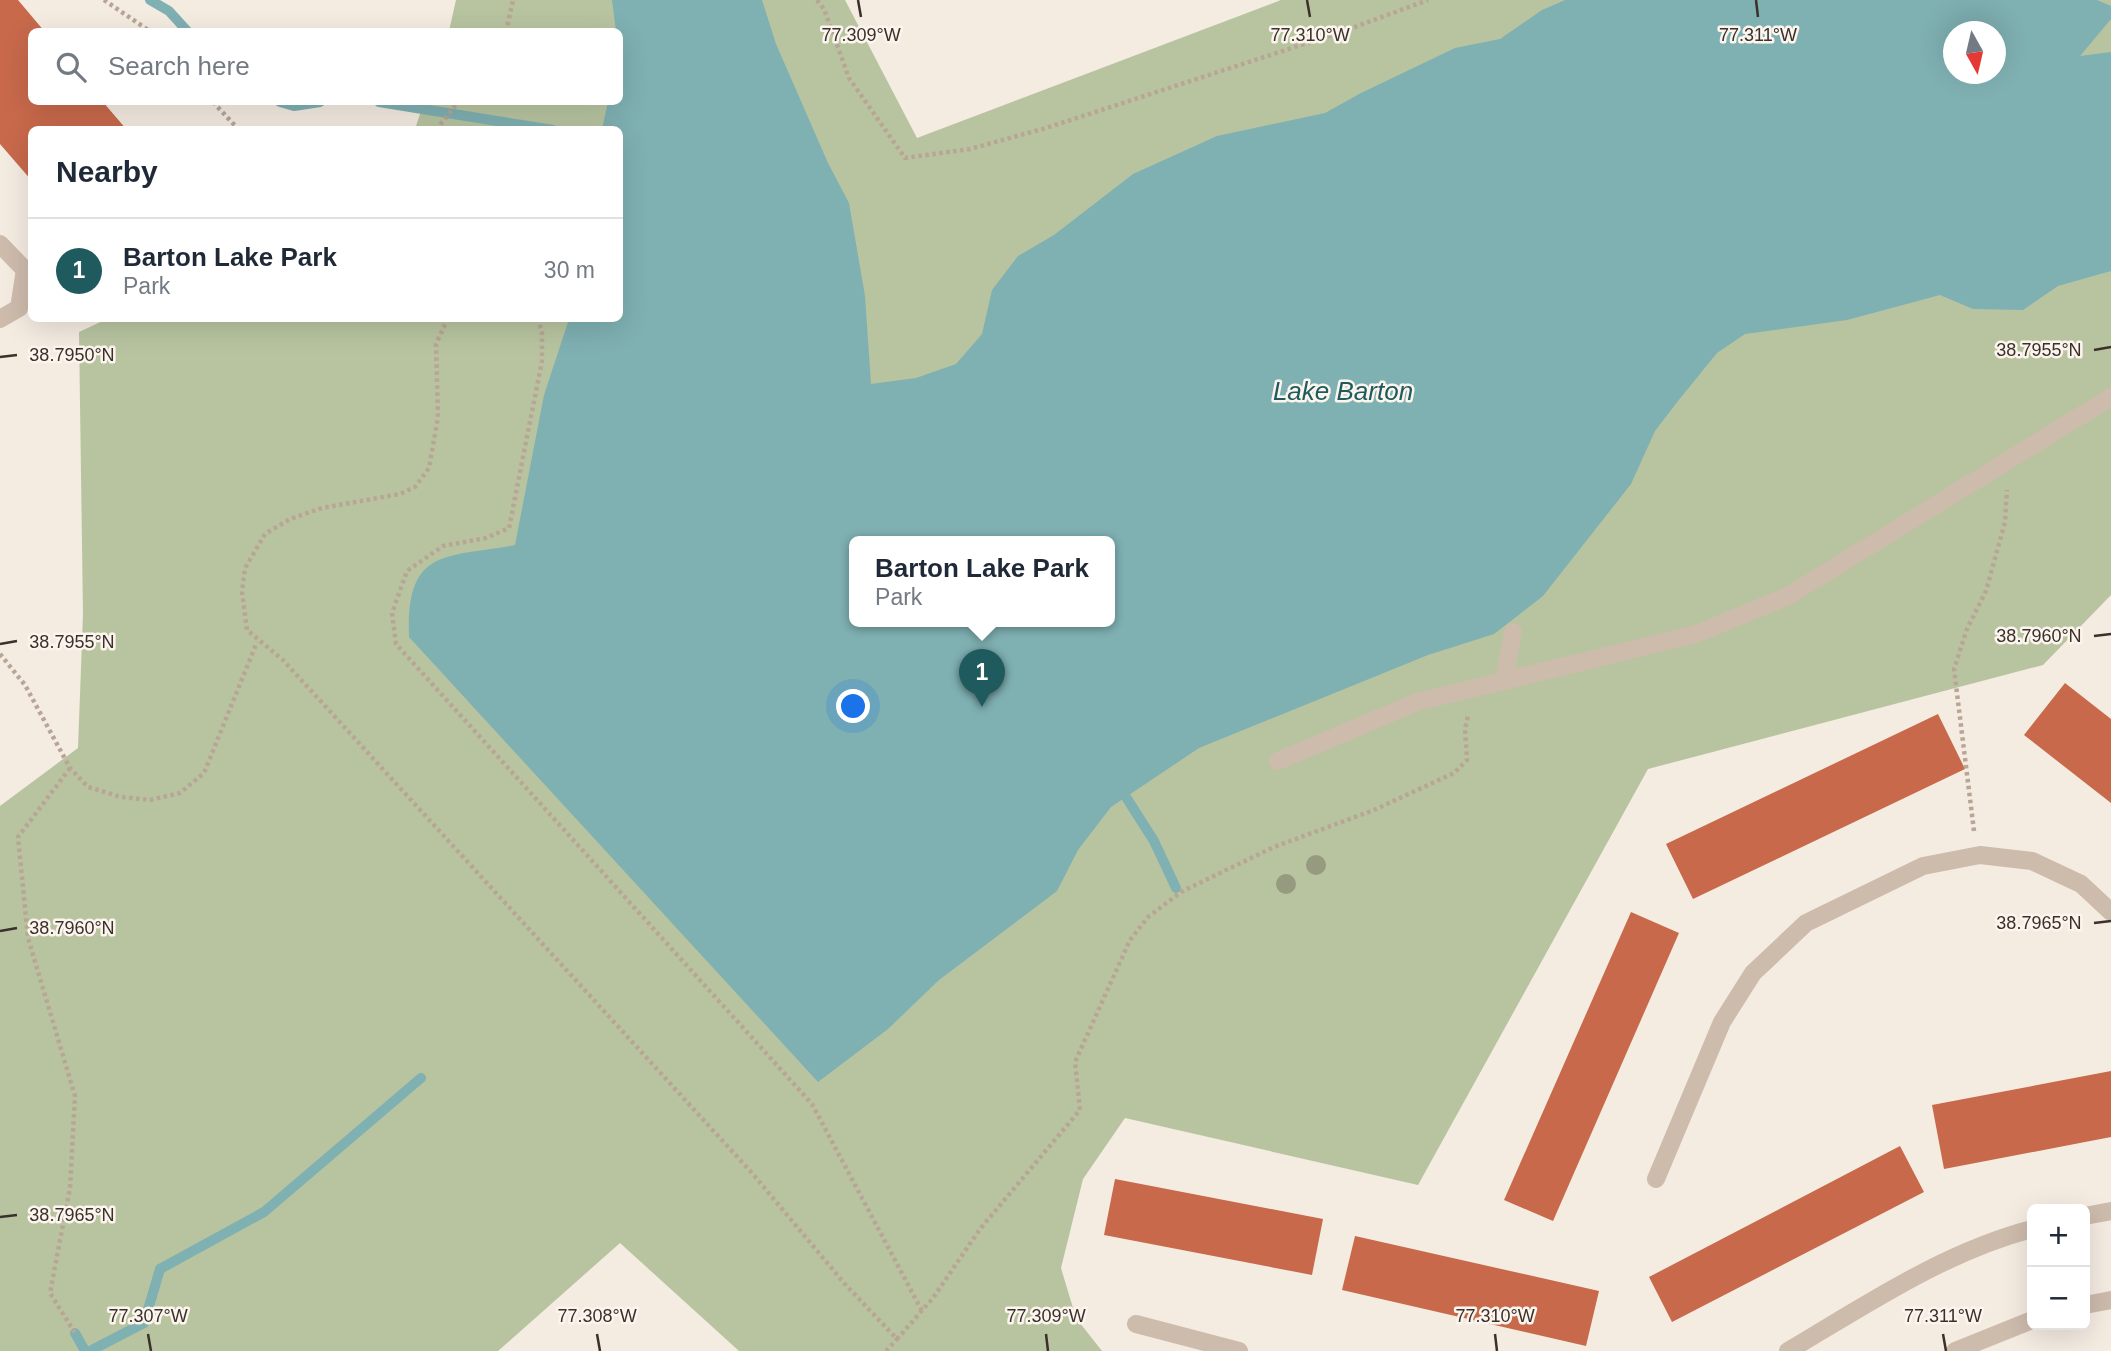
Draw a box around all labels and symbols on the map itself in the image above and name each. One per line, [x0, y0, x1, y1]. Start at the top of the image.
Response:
north arrow [1943, 21, 2006, 84]
text: 77.309°W [821, 25, 901, 45]
text: 77.310°W [1270, 25, 1350, 45]
text: 77.311°W [1719, 25, 1797, 45]
text: 38.7955°N [1996, 340, 2082, 360]
text: 38.7950°N [29, 345, 115, 365]
water label: Lake Barton [1273, 376, 1413, 406]
text: 38.7960°N [1996, 626, 2082, 646]
text: 38.7955°N [29, 632, 115, 652]
pin: 1 [959, 649, 1005, 707]
your location [836, 689, 870, 723]
text: 38.7965°N [1996, 913, 2082, 933]
text: 38.7960°N [29, 918, 115, 938]
text: 38.7965°N [29, 1205, 115, 1225]
text: 77.307°W [108, 1306, 188, 1326]
text: 77.308°W [557, 1306, 637, 1326]
text: 77.309°W [1006, 1306, 1086, 1326]
text: 77.310°W [1455, 1306, 1535, 1326]
text: 77.311°W [1904, 1306, 1982, 1326]

